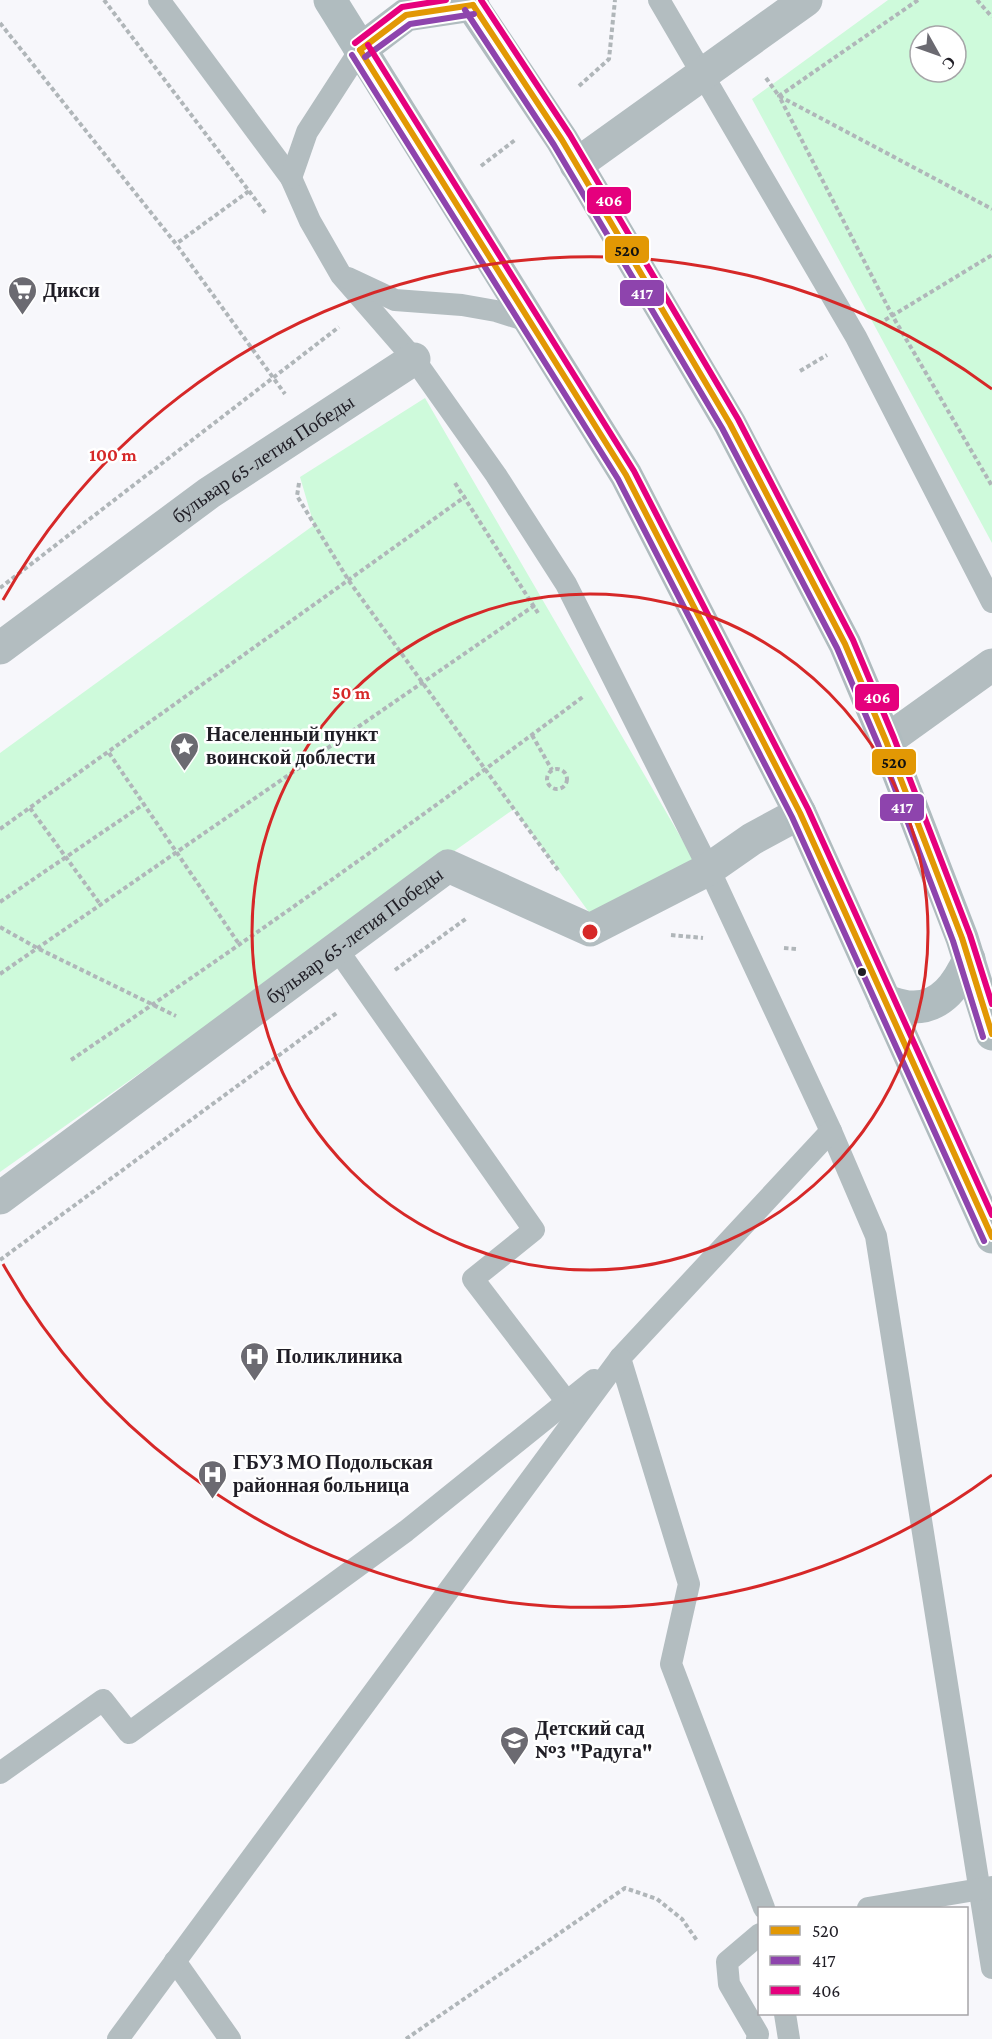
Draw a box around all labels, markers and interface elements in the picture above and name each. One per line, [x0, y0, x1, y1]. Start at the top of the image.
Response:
north arrow [908, 24, 968, 84]
text: С [939, 53, 959, 73]
line badge: 406 [586, 186, 632, 215]
text: 406 [595, 192, 623, 209]
line badge: 520 [604, 235, 650, 264]
text: 520 [614, 242, 640, 259]
supermarket icon: Дикси [6, 274, 38, 316]
place label: Дикси [43, 279, 100, 302]
line badge: 417 [619, 279, 665, 307]
text: 417 [631, 285, 653, 302]
street label: бульвар 65-летия Победы [168, 390, 358, 528]
text: 100 m [89, 445, 137, 465]
text: 50 m [332, 683, 371, 703]
line badge: 406 [854, 683, 900, 712]
text: 406 [863, 689, 891, 706]
place label: Населенный пункт воинской доблести [206, 723, 378, 768]
place icon: Населенный пункт воинской доблести [169, 730, 201, 772]
line badge: 520 [871, 748, 917, 776]
text: 520 [881, 754, 907, 771]
line badge: 417 [879, 793, 925, 822]
text: 417 [891, 799, 913, 816]
street label: бульвар 65-летия Победы [262, 863, 447, 1008]
centre of rings [580, 922, 600, 942]
unlabelled marker [856, 966, 868, 978]
hospital icon: Поликлиника [239, 1340, 271, 1382]
place label: Поликлиника [276, 1345, 403, 1367]
place label: ГБУЗ МО Подольская районная больница [233, 1451, 433, 1497]
hospital icon: ГБУЗ МО Подольская районная больница [196, 1458, 228, 1500]
place label: Детский сад №3 "Радуга" [535, 1717, 652, 1763]
school or university icon: Детский сад №3 "Радуга" [498, 1724, 530, 1766]
legend [758, 1907, 968, 2015]
text: 520 [812, 1921, 839, 1941]
text: 417 [812, 1951, 835, 1971]
text: 406 [812, 1981, 841, 2001]

